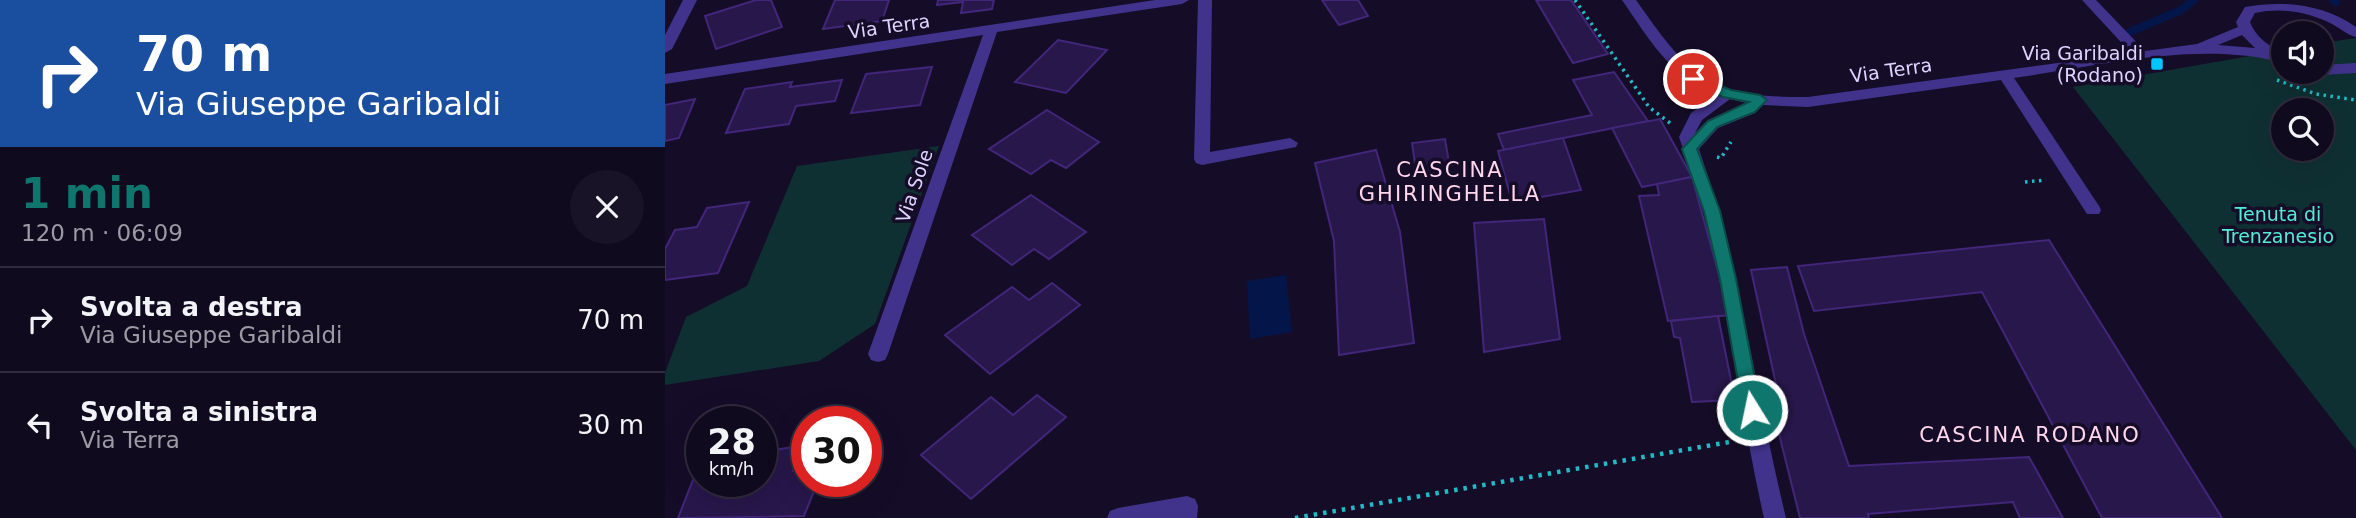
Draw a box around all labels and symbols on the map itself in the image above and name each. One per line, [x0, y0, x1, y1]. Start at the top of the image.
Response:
street label: Via Terra [847, 9, 931, 43]
place label: Via Garibaldi (Rodano) [2022, 42, 2143, 86]
pin [1663, 49, 1723, 109]
street label: Via Terra [1849, 53, 1933, 87]
marker: Via Garibaldi (Rodano) [2149, 56, 2165, 72]
street label: Via Sole [891, 146, 937, 226]
district label: CASCINA GHIRINGHELLA [1359, 158, 1541, 206]
park label: Tenuta di Trenzanesio [2221, 203, 2334, 247]
position arrow [1715, 373, 1789, 447]
speed limit sign: 30 [791, 406, 882, 497]
district label: CASCINA RODANO [1919, 423, 2141, 447]

